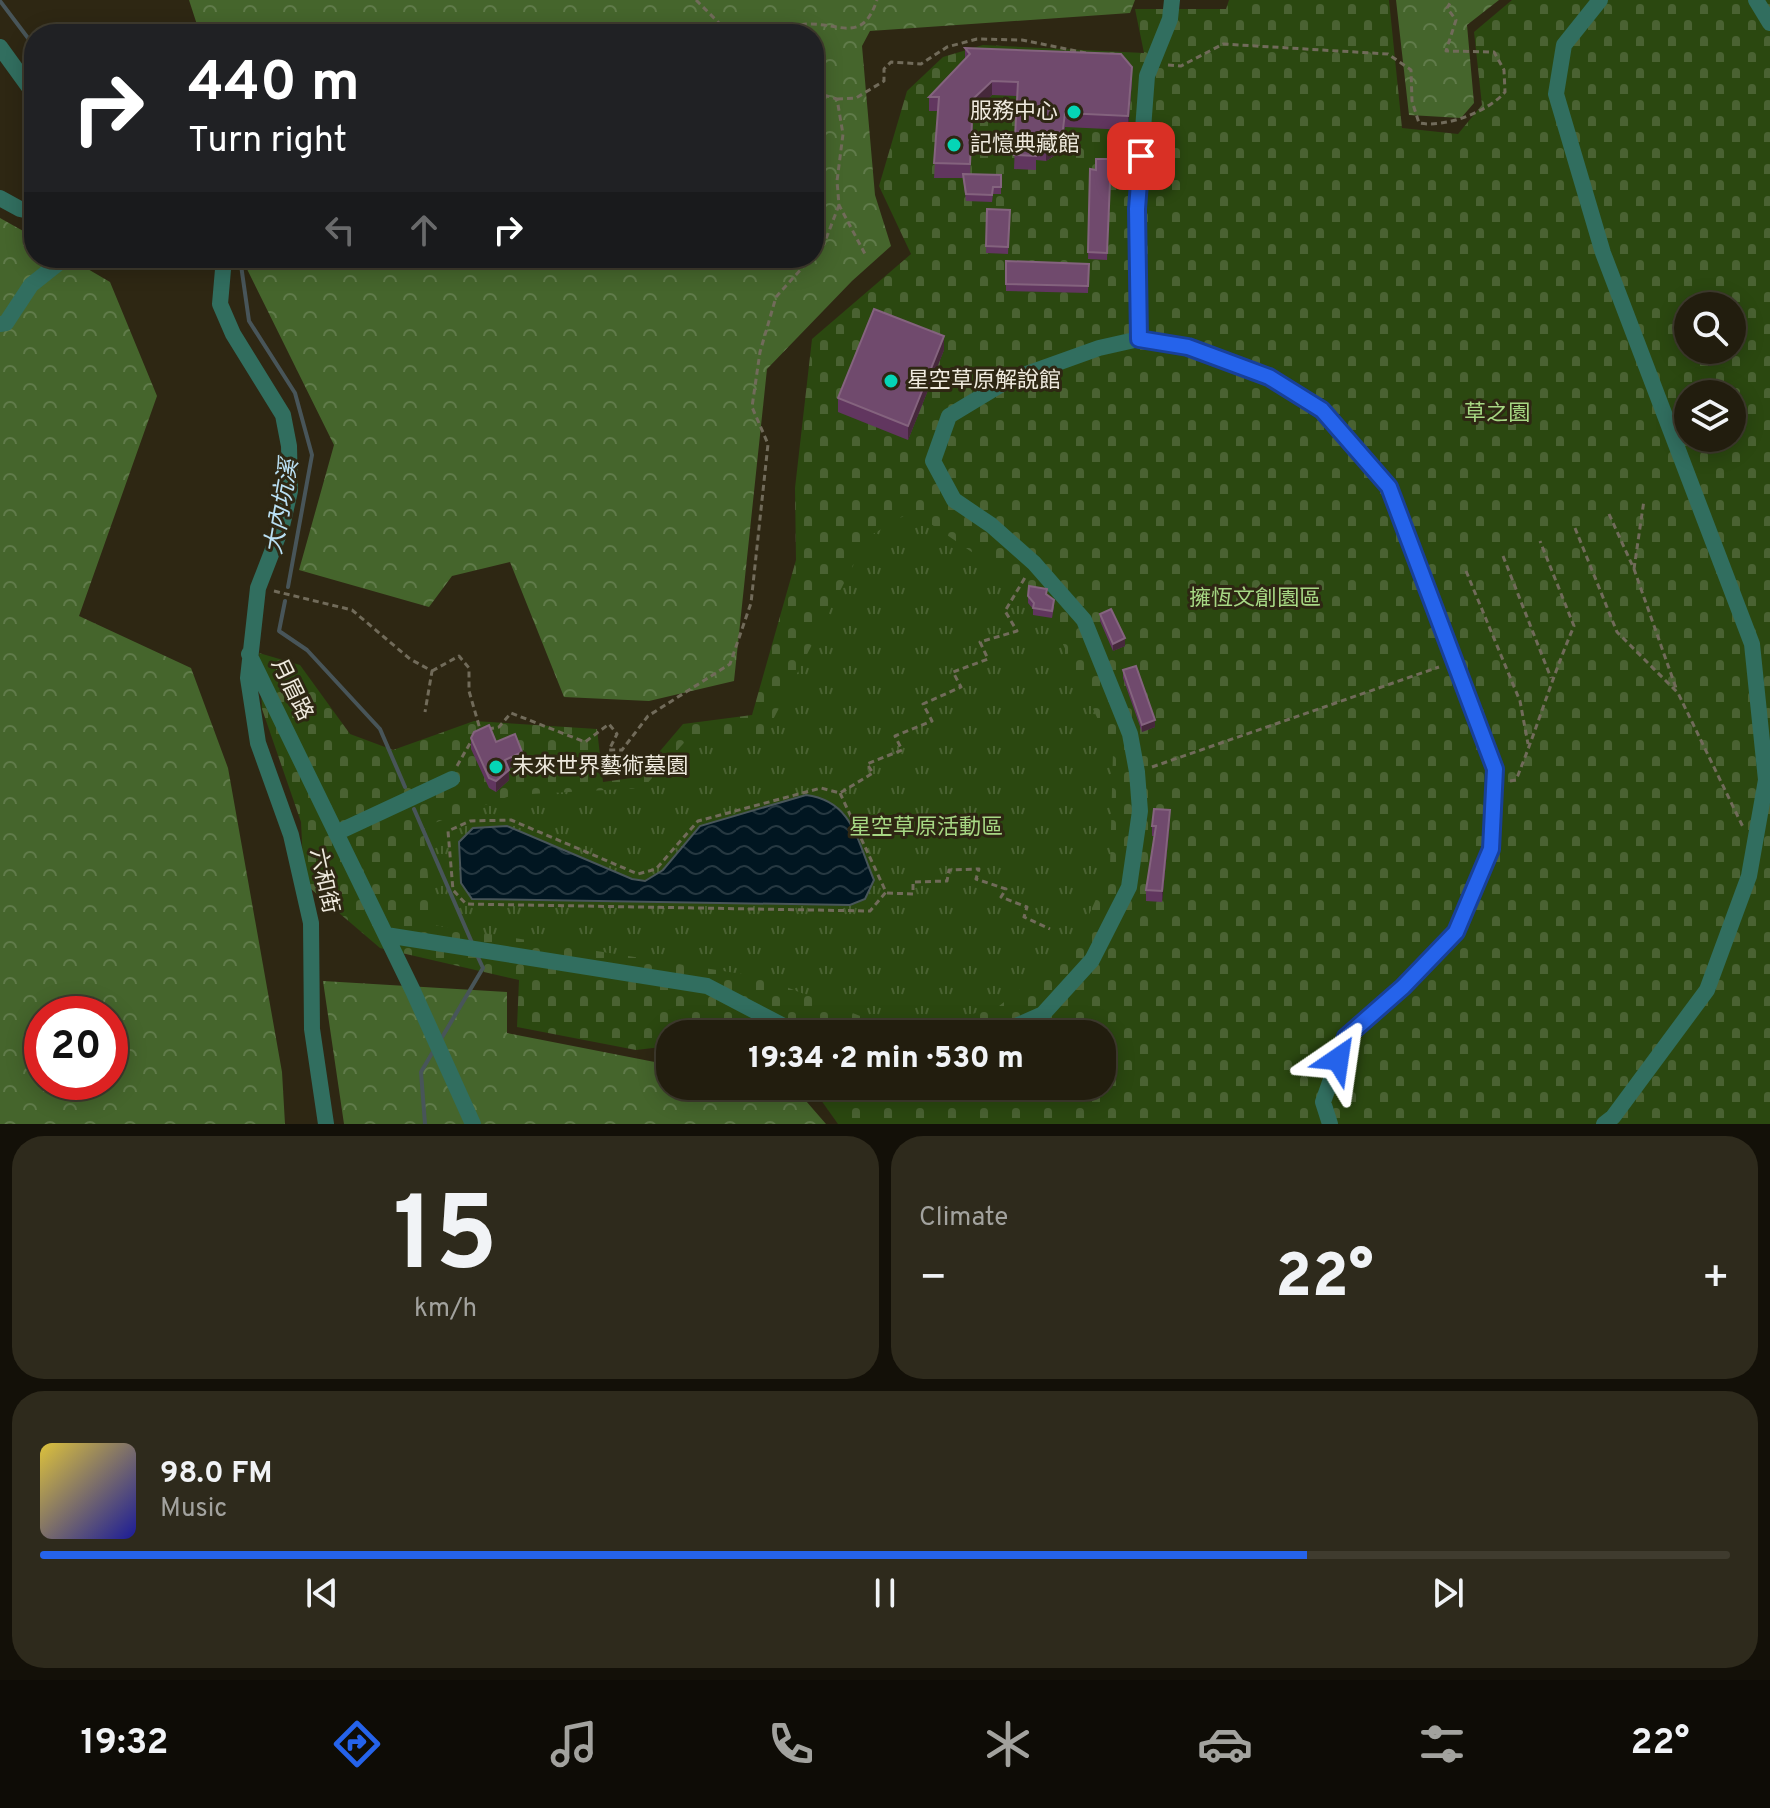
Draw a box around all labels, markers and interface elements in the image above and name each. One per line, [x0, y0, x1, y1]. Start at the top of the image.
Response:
text: 440 m [188, 50, 360, 120]
icon: right [56, 56, 160, 160]
place label: 服務中心 [970, 99, 1058, 126]
marker: 服務中心 [1065, 103, 1083, 121]
text: Turn right [188, 119, 347, 165]
pin [1107, 122, 1175, 190]
place label: 記憶典藏館 [970, 132, 1080, 159]
icon: arrive [1119, 134, 1163, 178]
marker: 記憶典藏館 [945, 136, 963, 154]
icon: left [318, 208, 362, 252]
icon: ahead [402, 208, 446, 252]
icon: right [486, 208, 530, 252]
map controls [1674, 292, 1746, 452]
button: search [1674, 292, 1746, 364]
place label: 星空草原解說館 [907, 368, 1061, 395]
marker: 星空草原解說館 [882, 372, 900, 390]
button: layers [1674, 380, 1746, 452]
park label: 草之園 [1464, 401, 1530, 428]
water label: 大內坑溪 [260, 454, 307, 557]
park label: 擁恆文創園區 [1189, 586, 1321, 613]
street label: 月眉路 [264, 654, 318, 726]
place label: 未來世界藝術墓園 [512, 754, 688, 781]
marker: 未來世界藝術墓園 [487, 758, 505, 776]
park label: 星空草原活動區 [849, 815, 1003, 842]
street label: 六和街 [303, 846, 343, 916]
speed limit sign: 20 [24, 996, 128, 1100]
position arrow [1296, 1017, 1380, 1101]
text: 19:34 · 2 min · 530 m [748, 1041, 1024, 1078]
text: 15 [393, 1175, 498, 1307]
text: Climate [919, 1202, 1008, 1235]
text: 22° [1275, 1242, 1374, 1318]
text: − [919, 1252, 947, 1308]
text: + [1702, 1252, 1730, 1308]
text: km/h [414, 1293, 477, 1326]
text: 98.0 FM [160, 1456, 273, 1493]
text: Music [160, 1493, 227, 1526]
icon: previous [300, 1571, 344, 1615]
icon: pause [863, 1571, 907, 1615]
icon: next [1426, 1571, 1470, 1615]
icon: directions [329, 1716, 385, 1772]
icon: music [546, 1716, 602, 1772]
icon: phone [763, 1716, 819, 1772]
icon: climate [980, 1716, 1036, 1772]
icon: car [1197, 1716, 1253, 1772]
icon: filters [1414, 1716, 1470, 1772]
text: 19:32 [80, 1721, 169, 1767]
text: 22° [1630, 1721, 1690, 1767]

